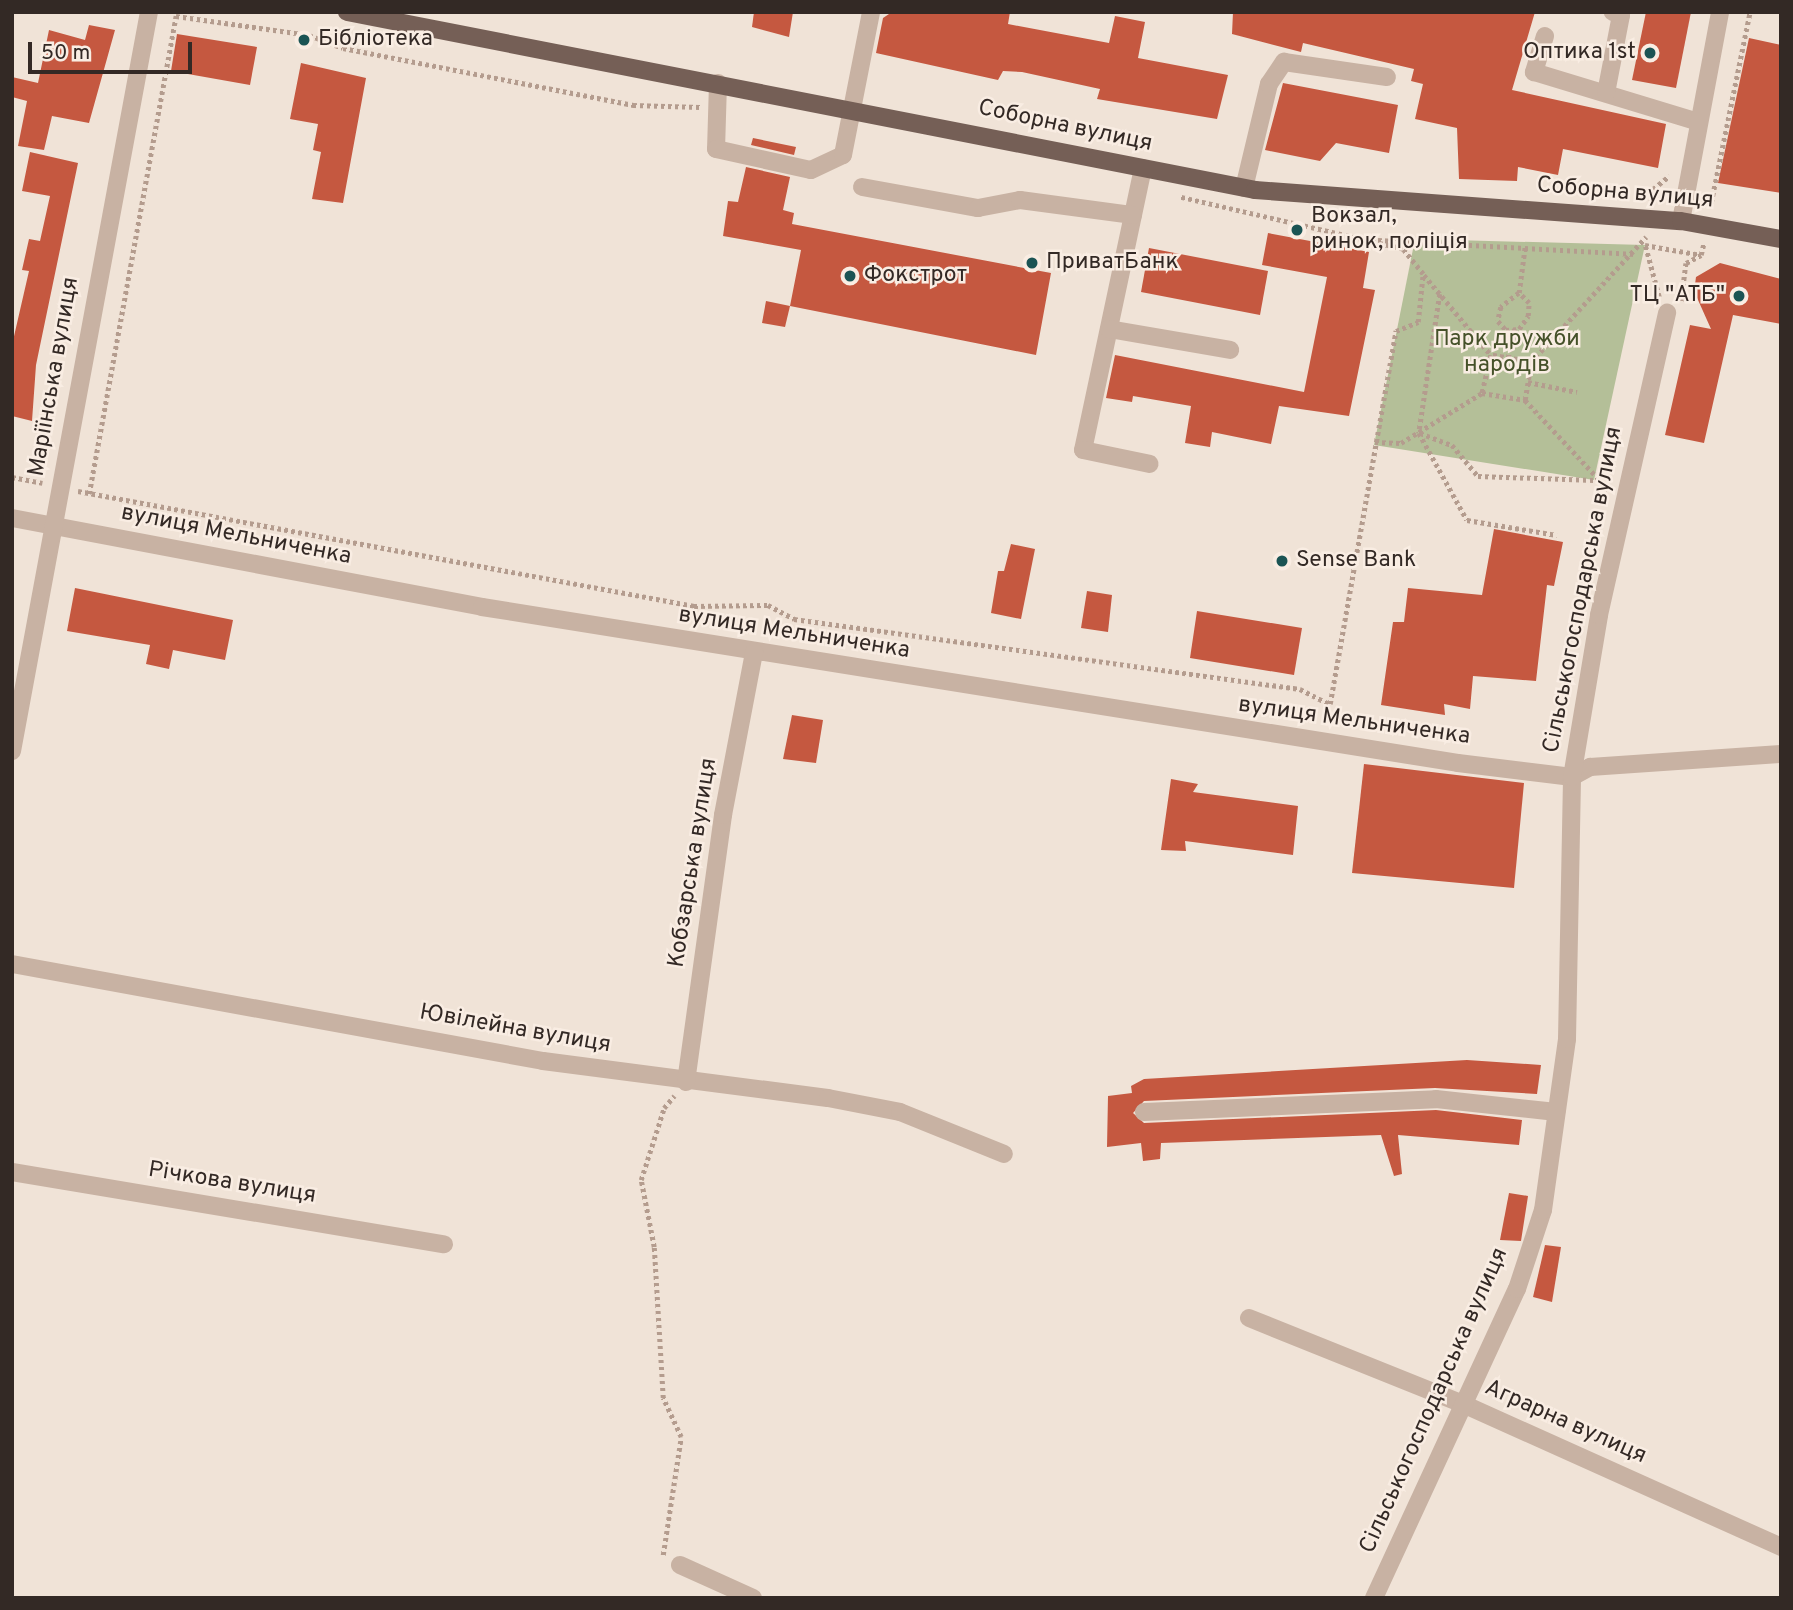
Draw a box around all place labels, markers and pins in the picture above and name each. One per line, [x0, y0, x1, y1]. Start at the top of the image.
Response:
place label: Бібліотека [318, 26, 433, 54]
marker: Бібліотека [296, 32, 312, 48]
place label: Оптика 1st [1523, 39, 1636, 67]
marker: Оптика 1st [1642, 45, 1658, 61]
place label: Вокзал, ринок, поліція [1311, 203, 1468, 257]
marker: Вокзал, ринок, поліція [1289, 222, 1305, 238]
place label: ПриватБанк [1046, 249, 1179, 277]
marker: ПриватБанк [1024, 255, 1040, 271]
place label: Фокстрот [864, 262, 967, 290]
marker: Фокстрот [842, 268, 858, 284]
place label: ТЦ "АТБ" [1630, 282, 1725, 310]
marker: ТЦ "АТБ" [1731, 288, 1747, 304]
place label: Sense Bank [1296, 547, 1416, 575]
marker: Sense Bank [1274, 553, 1290, 569]

